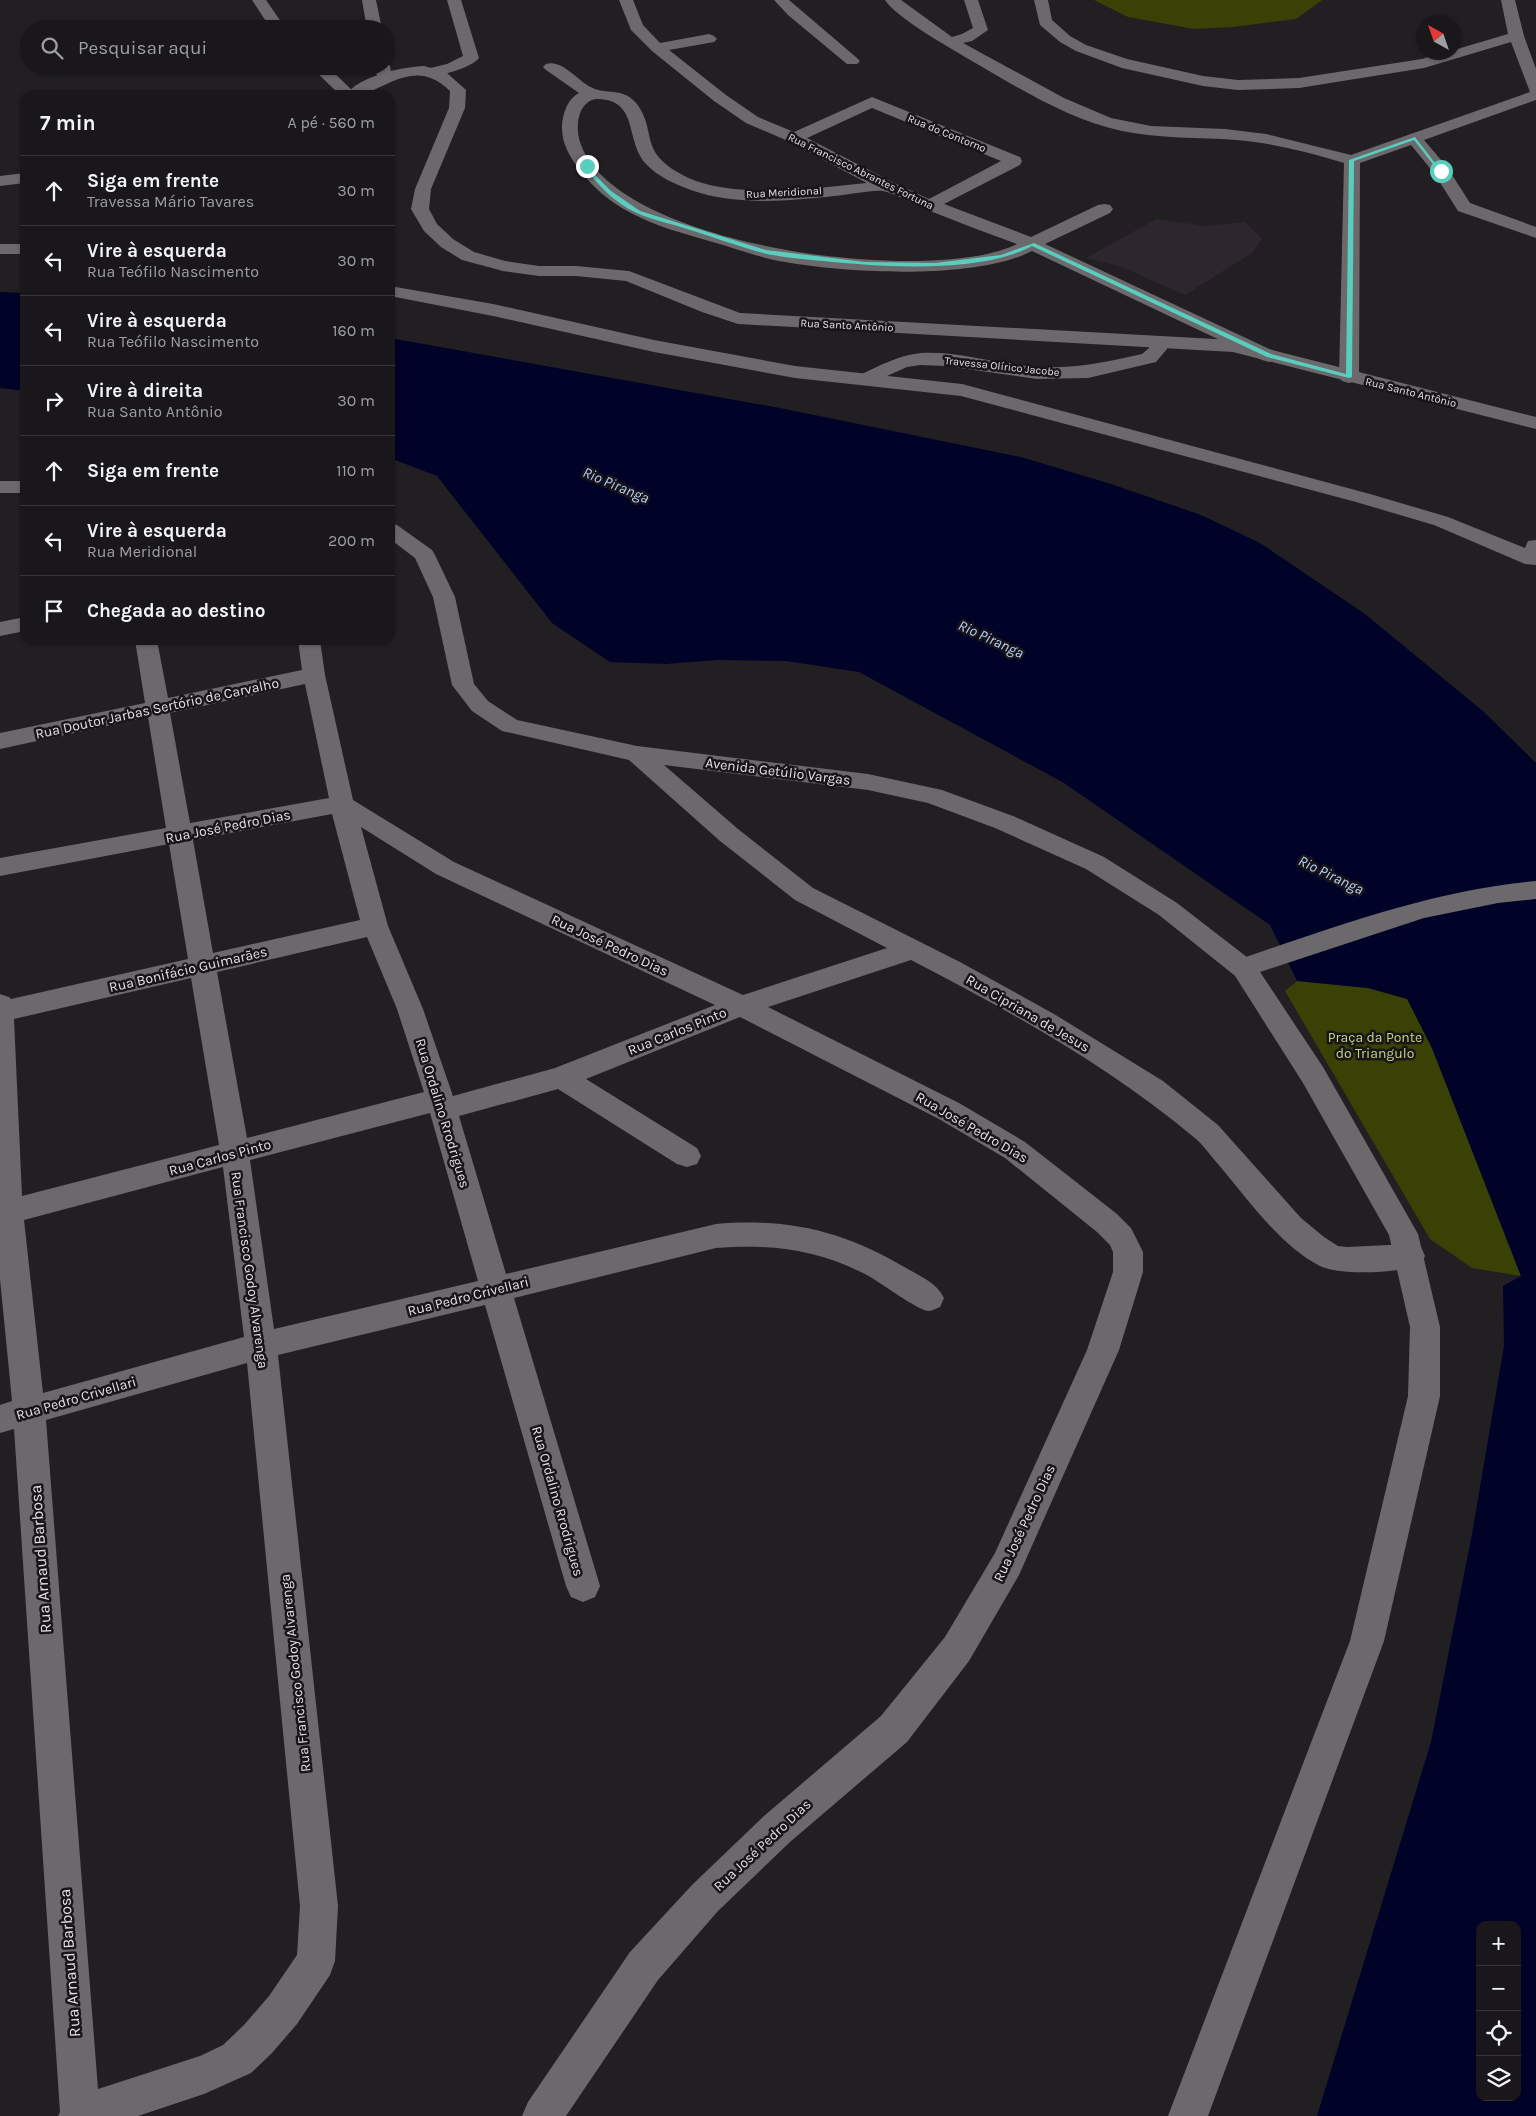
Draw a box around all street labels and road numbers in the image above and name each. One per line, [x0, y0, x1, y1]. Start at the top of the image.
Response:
street label: Rua do Contorno [906, 112, 988, 155]
street label: Rua Francisco Abrantes Fortuna [786, 130, 936, 212]
street label: Rua Meridional [746, 184, 822, 201]
street label: Rua Santo Antônio [800, 317, 894, 334]
street label: Travessa Olírico Jacobe [944, 354, 1060, 379]
street label: Rua Santo Antônio [1364, 375, 1458, 410]
street label: Rua Doutor Jarbas Sertório de Carvalho [34, 674, 280, 743]
street label: Avenida Getúlio Vargas [705, 754, 851, 789]
street label: Rua José Pedro Dias [164, 806, 292, 847]
street label: Rua José Pedro Dias [549, 911, 671, 980]
street label: Rua Bonifácio Guimarães [107, 943, 269, 996]
street label: Rua Cipriana de Jesus [963, 971, 1093, 1056]
street label: Rua Carlos Pinto [625, 1004, 729, 1059]
street label: Rua Ordalino Rrodrigues [412, 1036, 473, 1190]
street label: Rua José Pedro Dias [913, 1088, 1031, 1167]
street label: Rua Carlos Pinto [167, 1136, 273, 1179]
street label: Rua Francisco Godoy Alvarenga [227, 1170, 272, 1370]
street label: Rua Pedro Crivellari [406, 1273, 530, 1320]
street label: Rua Pedro Crivellari [14, 1373, 138, 1424]
street label: Rua Ordalino Rrodrigues [528, 1424, 587, 1578]
street label: Rua José Pedro Dias [990, 1462, 1059, 1584]
street label: Rua Arnaud Barbosa [26, 1484, 55, 1634]
street label: Rua Francisco Godoy Alvarenga [277, 1573, 314, 1773]
street label: Rua José Pedro Dias [710, 1796, 815, 1895]
street label: Rua Arnaud Barbosa [55, 1888, 84, 2038]

